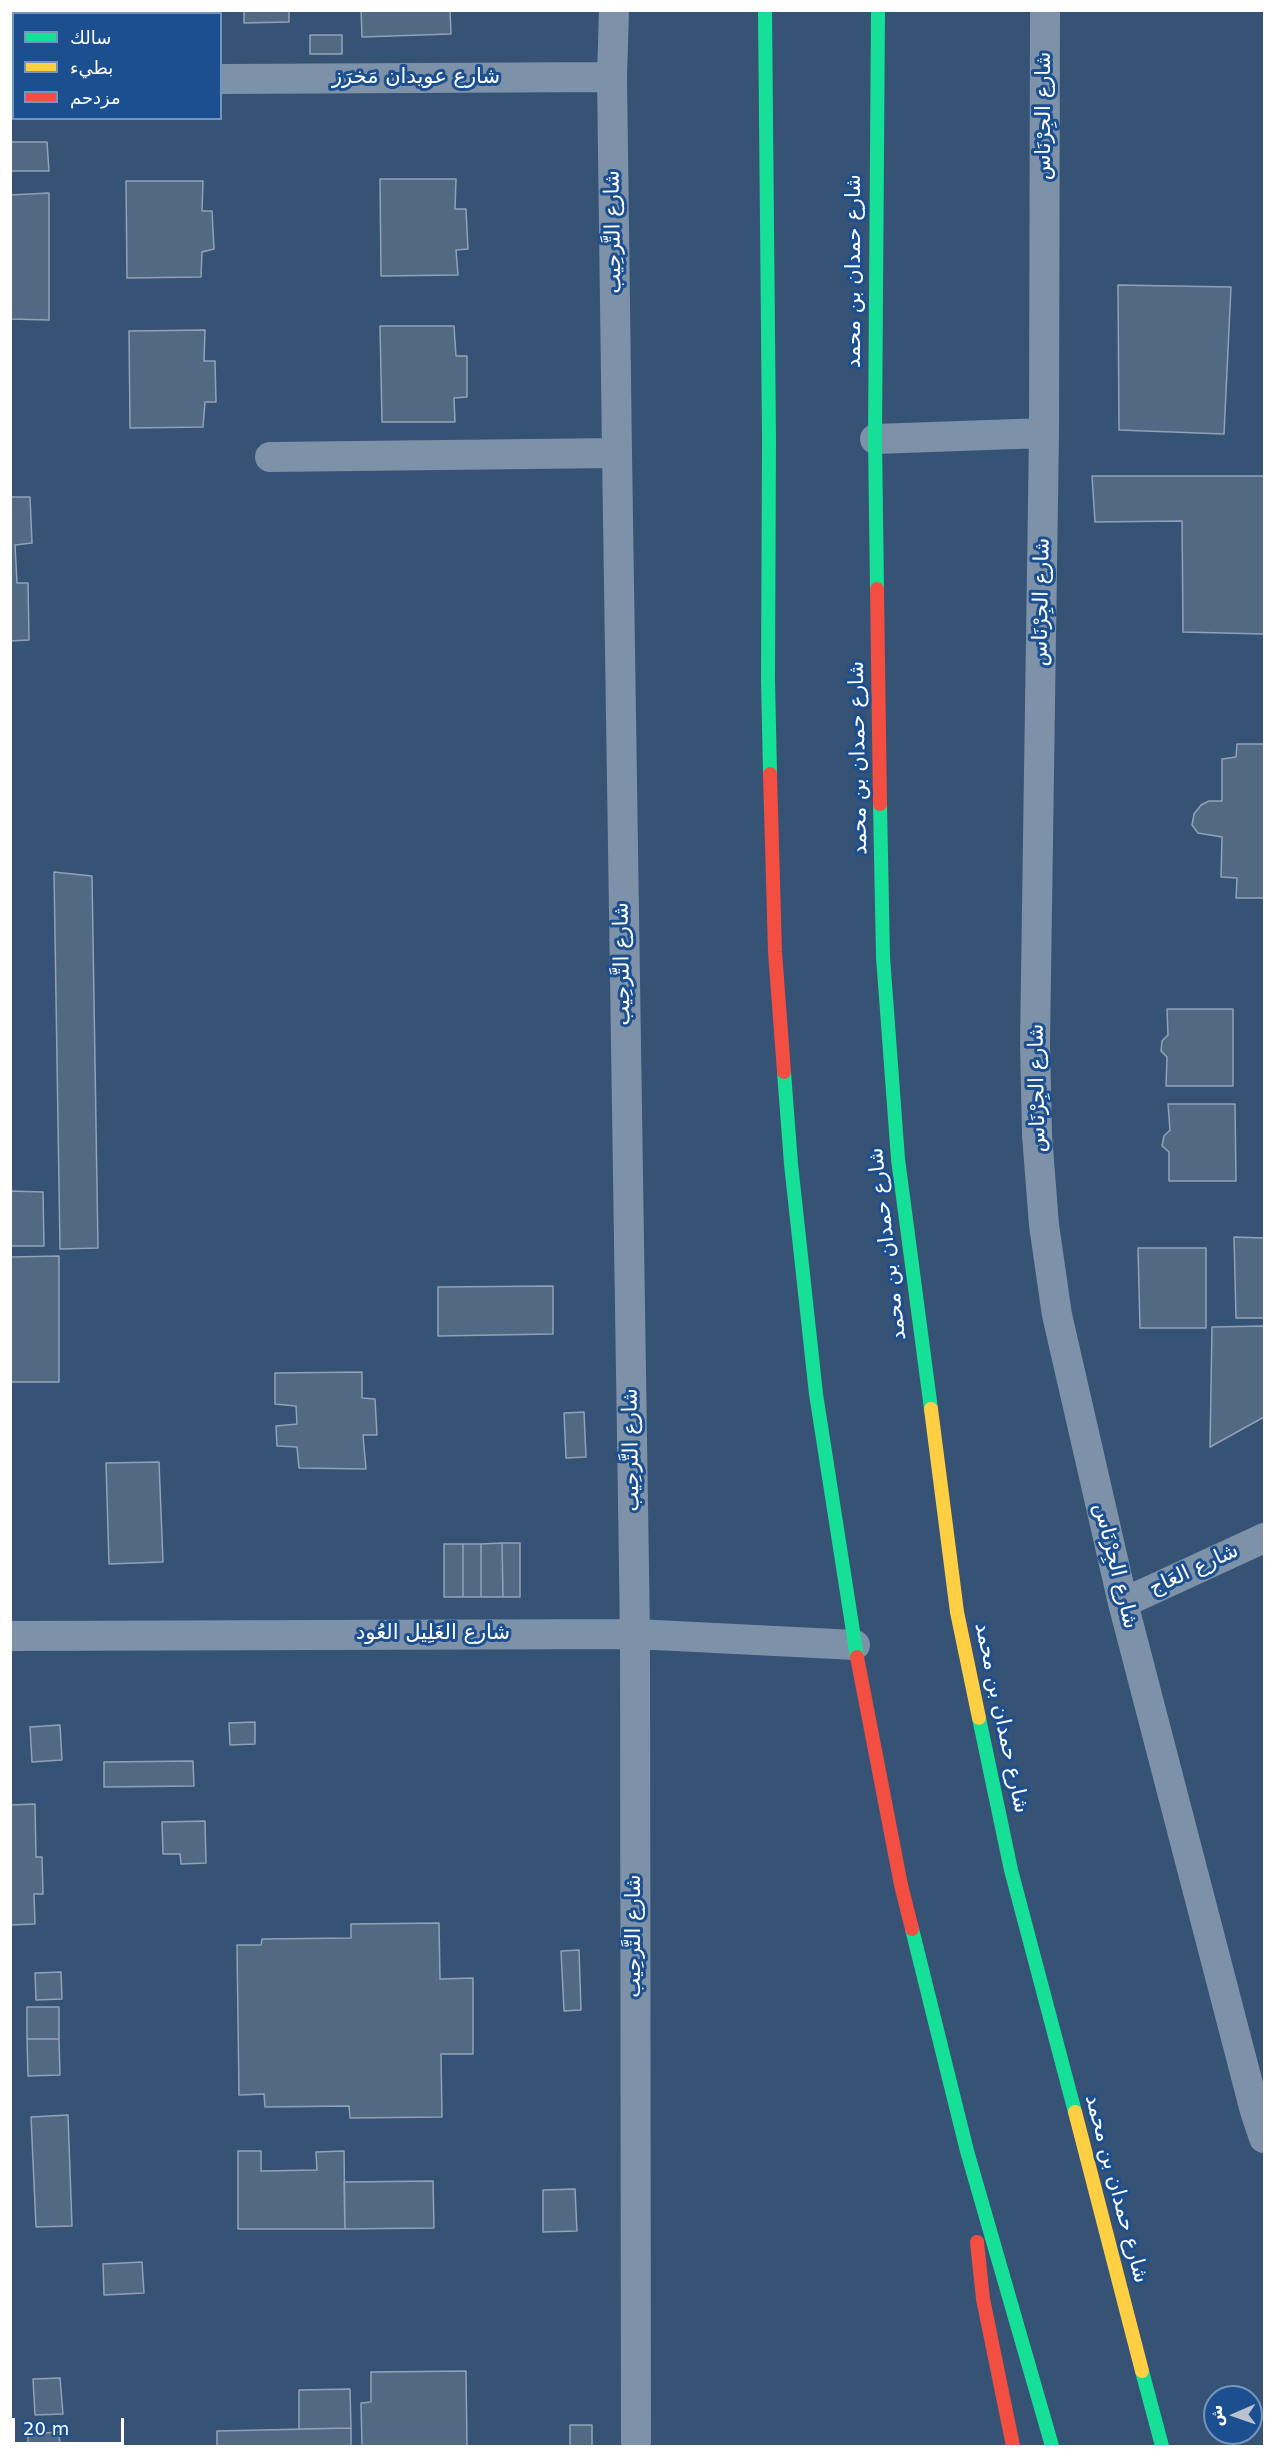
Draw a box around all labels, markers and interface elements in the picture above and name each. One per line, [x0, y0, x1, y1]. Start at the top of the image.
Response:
legend [12, 12, 222, 120]
text: سالك [70, 27, 111, 48]
street label: شارع الجِرْنَاس [1032, 52, 1058, 180]
text: بطيء [70, 57, 113, 78]
street label: شارع عويدان مَخرَز [332, 65, 500, 91]
text: مزدحم [70, 87, 121, 108]
street label: شارع التَّرحِيب [600, 170, 628, 294]
street label: شارع حمدان بن محمد [842, 174, 868, 368]
street label: شارع الجِرْنَاس [1028, 537, 1056, 667]
street label: شارع حمدان بن محمد [845, 661, 873, 855]
street label: شارع التَّرحِيب [609, 902, 637, 1026]
street label: شارع الجِرْنَاس [1024, 1023, 1052, 1153]
street label: شارع حمدان بن محمد [864, 1146, 912, 1342]
street label: شارع التَّرحِيب [618, 1388, 646, 1512]
street label: شارع الجِرْنَاس [1087, 1501, 1143, 1631]
street label: شارع العَاج [1145, 1538, 1243, 1602]
street label: شارع الغَلِيل العُود [356, 1621, 510, 1647]
street label: شارع حمدان بن محمد [969, 1621, 1033, 1815]
street label: شارع التَّرحِيب [622, 1874, 648, 1998]
street label: شارع حمدان بن محمد [1079, 2092, 1153, 2286]
north arrow [1203, 2385, 1263, 2445]
text: ش [1207, 2404, 1226, 2427]
scale bar [15, 2406, 128, 2444]
text: 20 m [23, 2418, 69, 2439]

